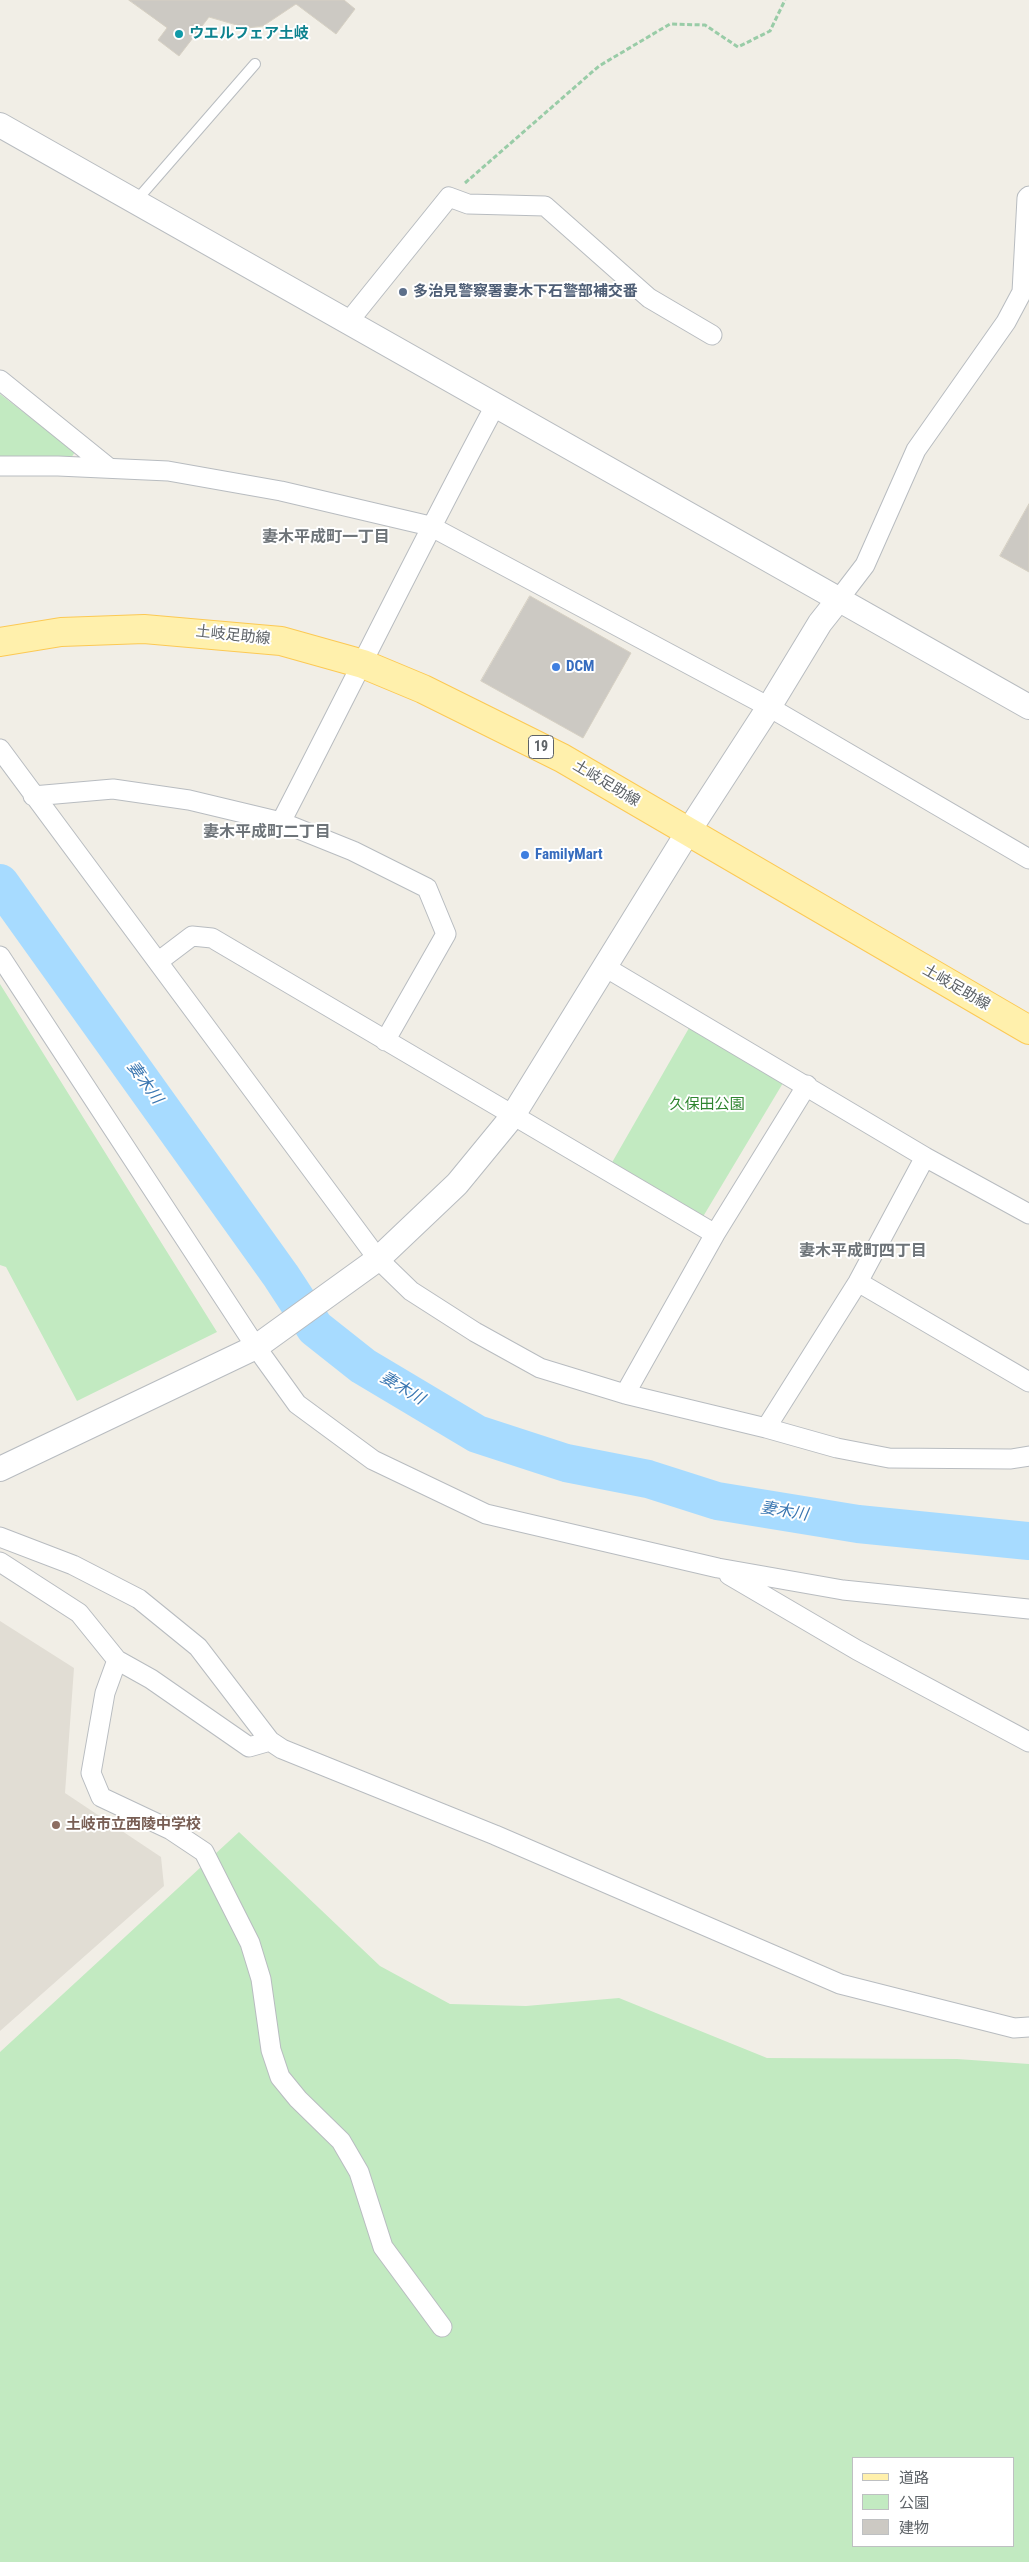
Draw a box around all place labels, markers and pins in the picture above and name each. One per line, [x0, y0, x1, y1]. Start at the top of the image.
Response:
place label: ウエルフェア土岐 [189, 25, 309, 43]
marker: ウエルフェア土岐 [173, 28, 185, 40]
place label: 多治見警察署妻木下石警部補交番 [413, 283, 638, 301]
marker: 多治見警察署妻木下石警部補交番 [397, 286, 409, 298]
place label: DCM [566, 658, 594, 676]
marker: DCM [550, 661, 562, 673]
place label: FamilyMart [535, 846, 603, 864]
marker: FamilyMart [519, 849, 531, 861]
place label: 土岐市立西陵中学校 [66, 1816, 201, 1834]
marker: 土岐市立西陵中学校 [50, 1819, 62, 1831]

